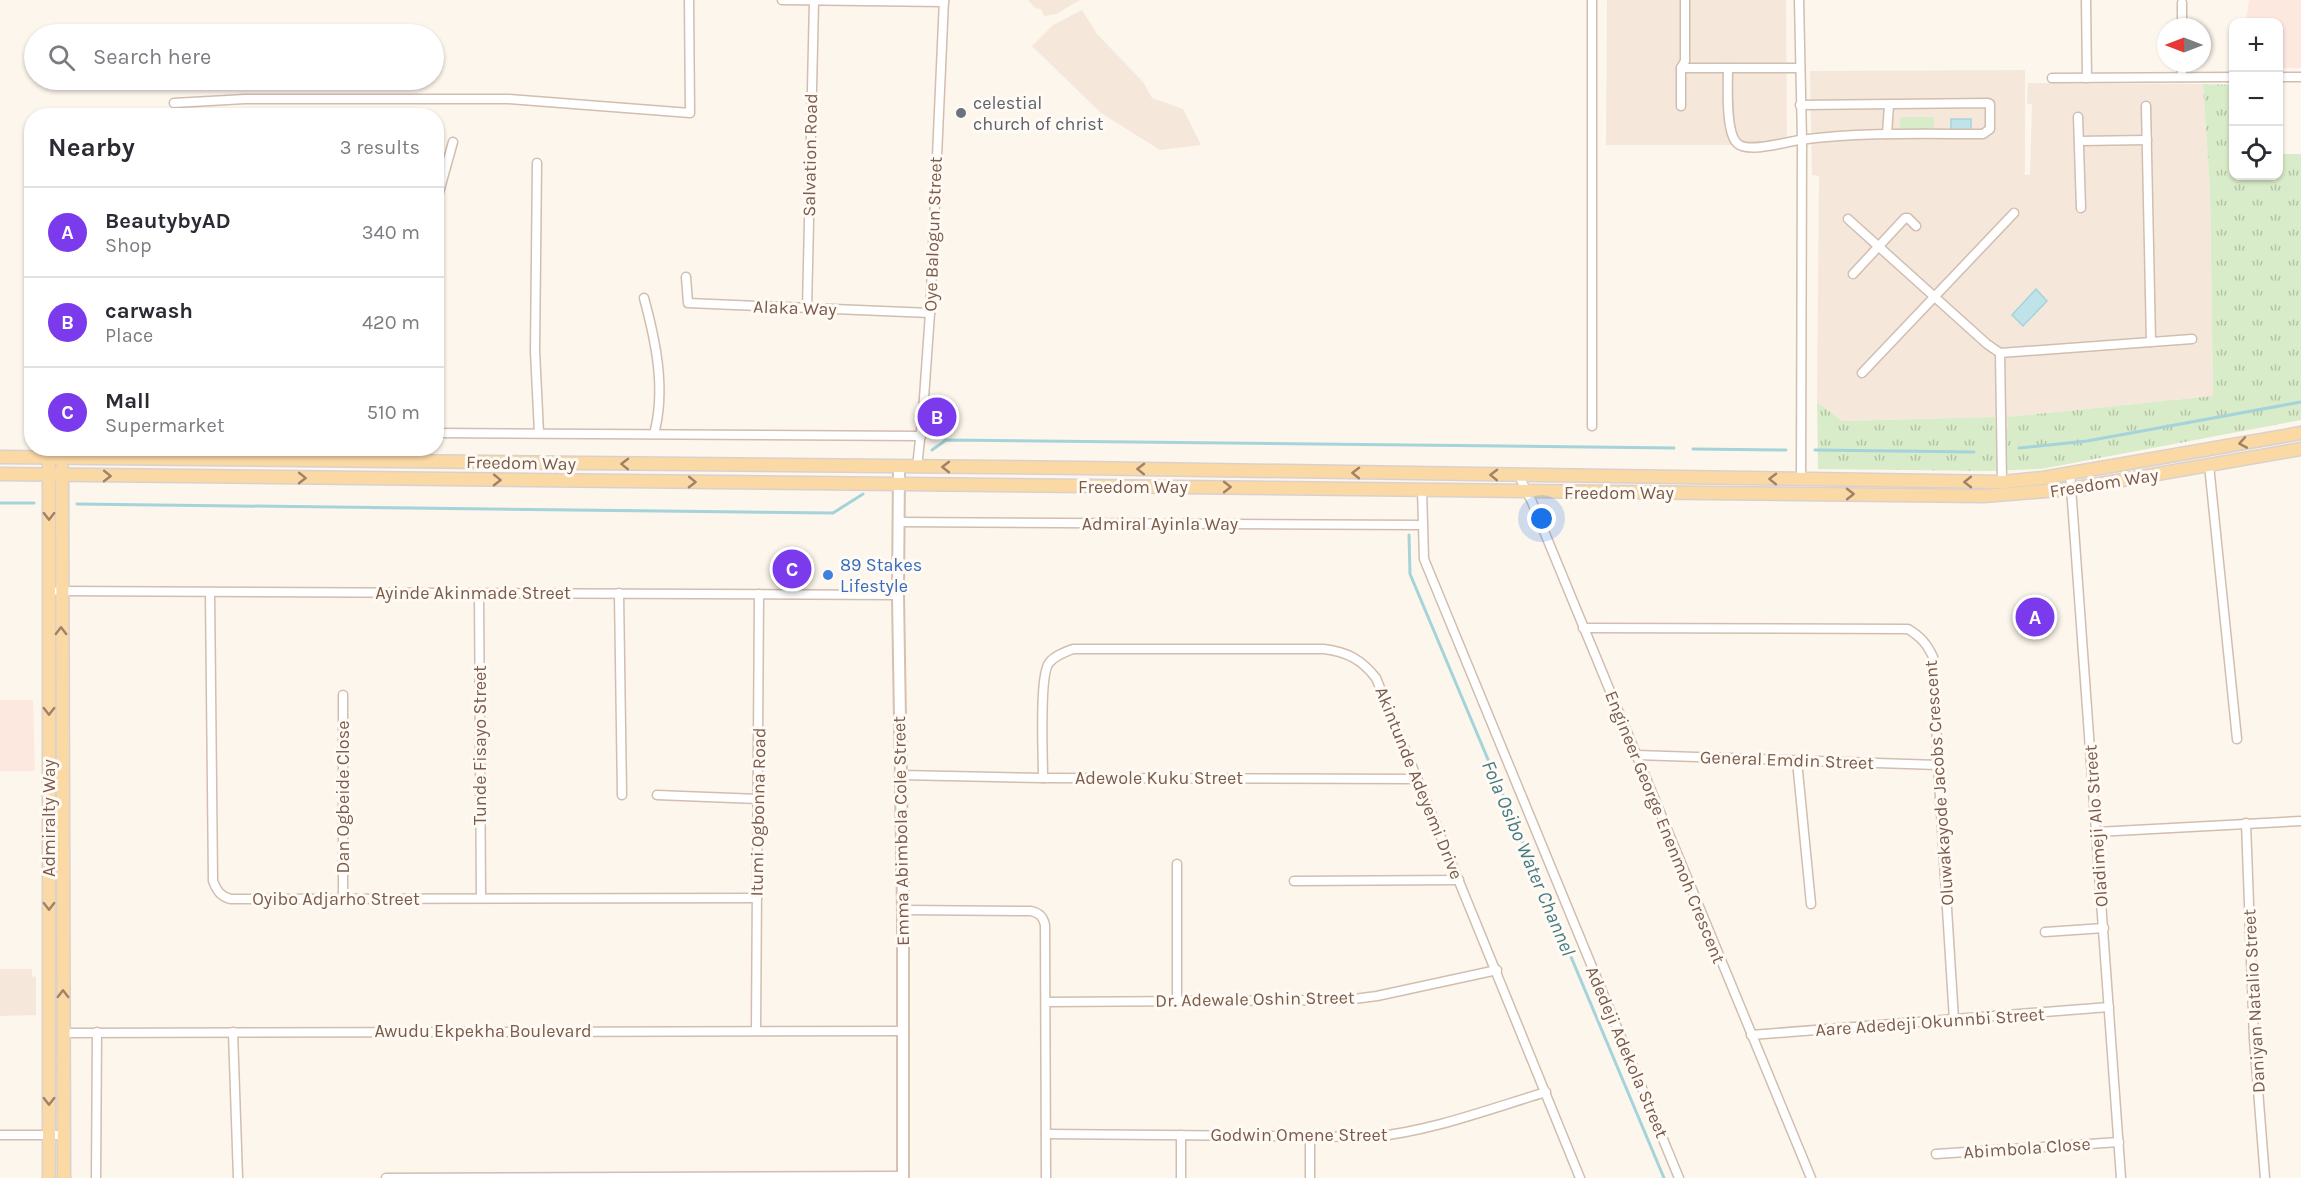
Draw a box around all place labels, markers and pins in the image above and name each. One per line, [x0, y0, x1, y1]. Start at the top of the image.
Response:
place label: celestial church of christ [973, 92, 1104, 135]
marker: celestial church of christ [954, 106, 968, 120]
pin: B [918, 394, 956, 440]
pin: C [772, 546, 812, 592]
place label: 89 Stakes Lifestyle [840, 554, 922, 597]
marker: 89 Stakes Lifestyle [821, 568, 835, 582]
pin: A [2016, 594, 2054, 640]

